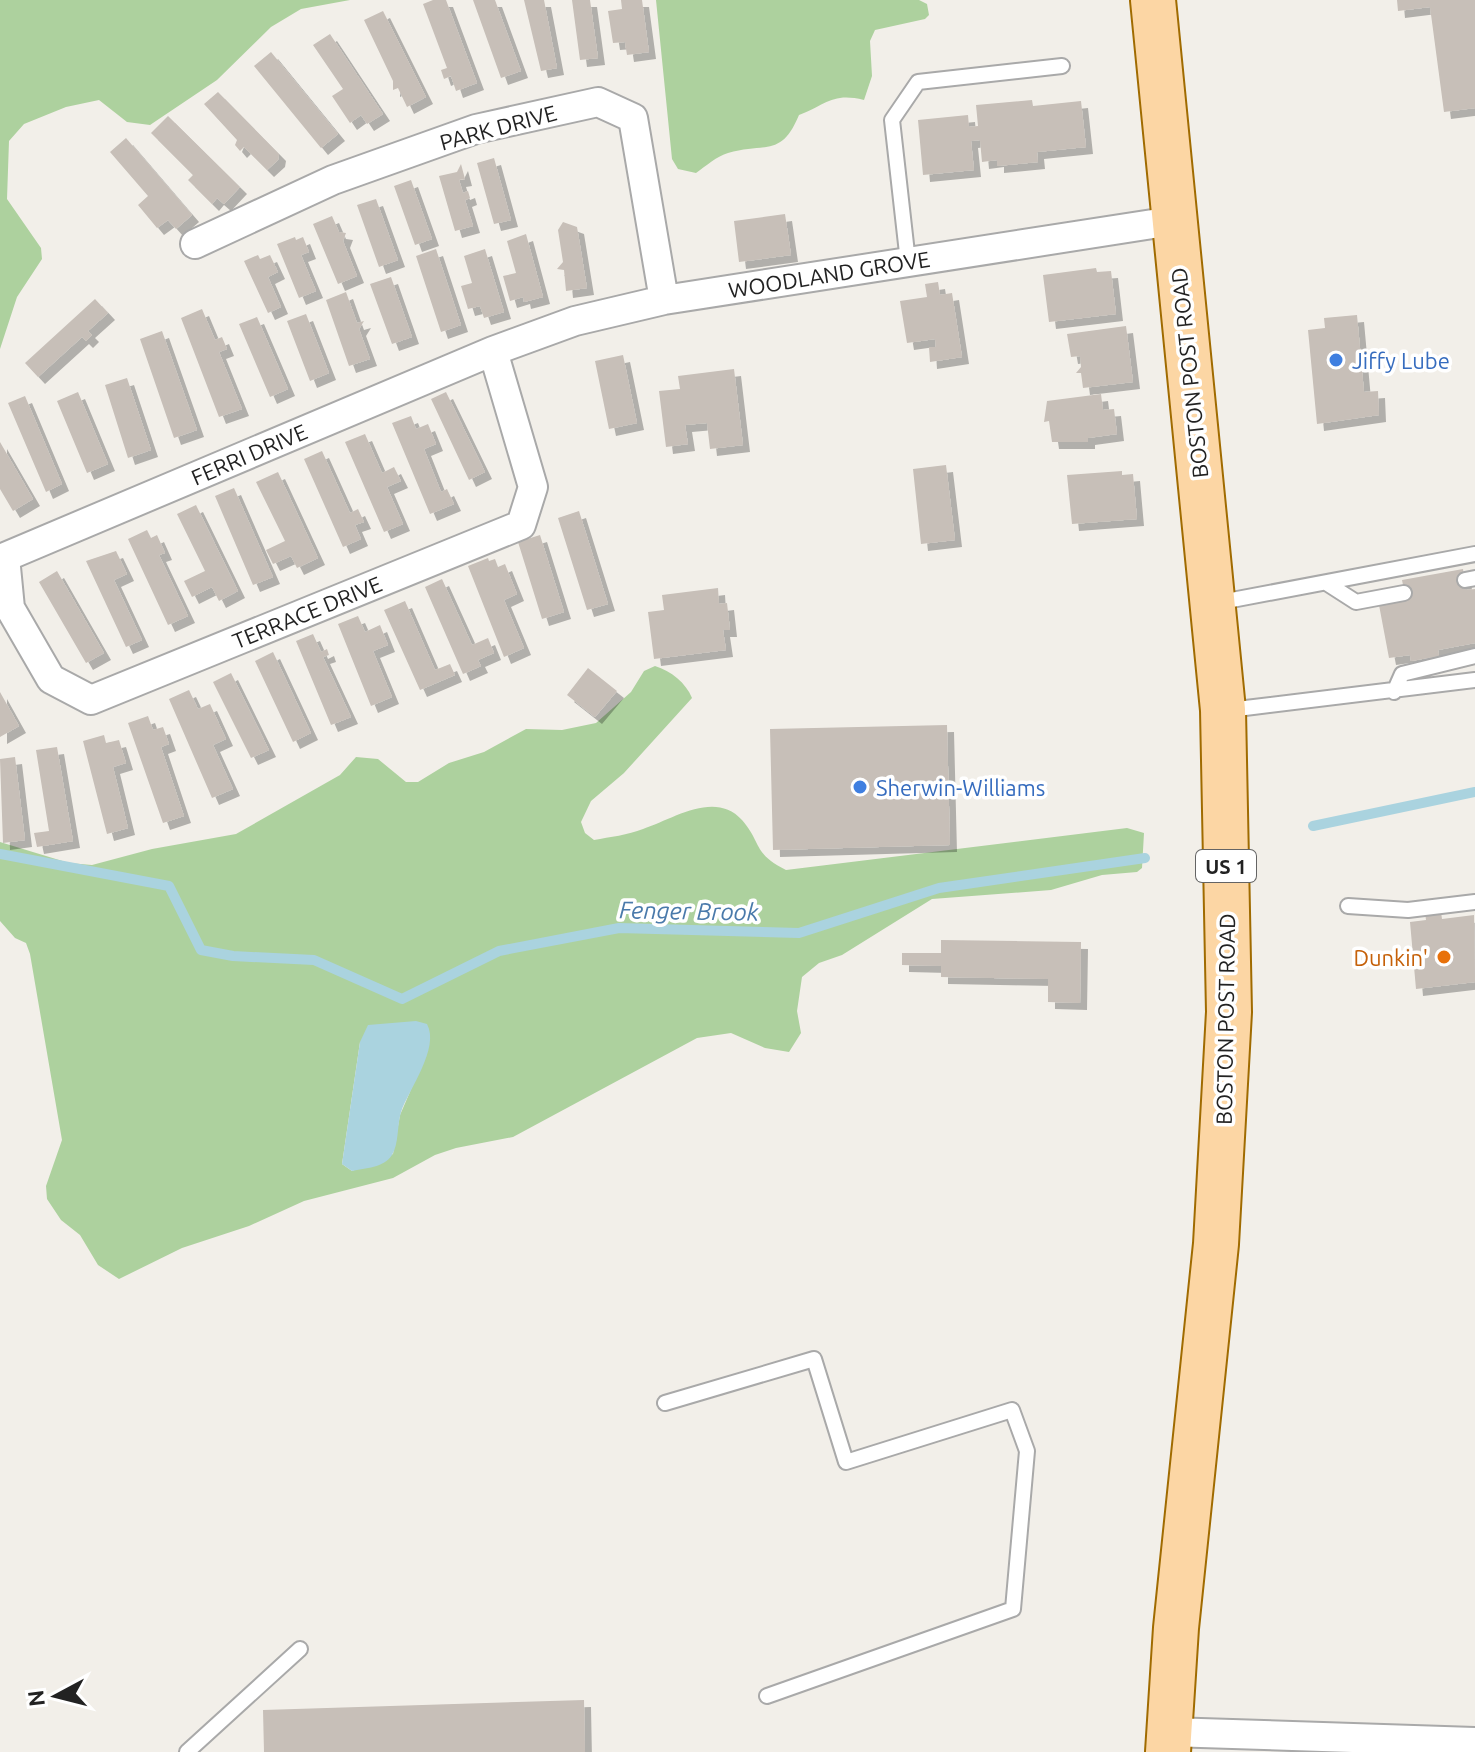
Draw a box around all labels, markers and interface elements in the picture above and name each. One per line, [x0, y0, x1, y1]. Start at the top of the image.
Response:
street label: PARK DRIVE [437, 99, 559, 155]
street label: WOODLAND GROVE [726, 246, 932, 302]
street label: BOSTON POST ROAD [1166, 266, 1212, 480]
place label: Jiffy Lube [1352, 348, 1450, 373]
marker: Jiffy Lube [1327, 351, 1345, 369]
street label: FERRI DRIVE [187, 418, 311, 490]
street label: TERRACE DRIVE [229, 571, 385, 653]
place label: Sherwin-Williams [876, 775, 1045, 800]
marker: Sherwin-Williams [851, 778, 869, 796]
road number: US 1 [1196, 850, 1256, 882]
water label: Fenger Brook [619, 896, 760, 926]
street label: BOSTON POST ROAD [1211, 913, 1239, 1125]
place label: Dunkin' [1353, 945, 1428, 970]
marker: Dunkin' [1435, 948, 1453, 966]
north arrow [16, 1656, 96, 1736]
text: N [22, 1689, 49, 1708]

